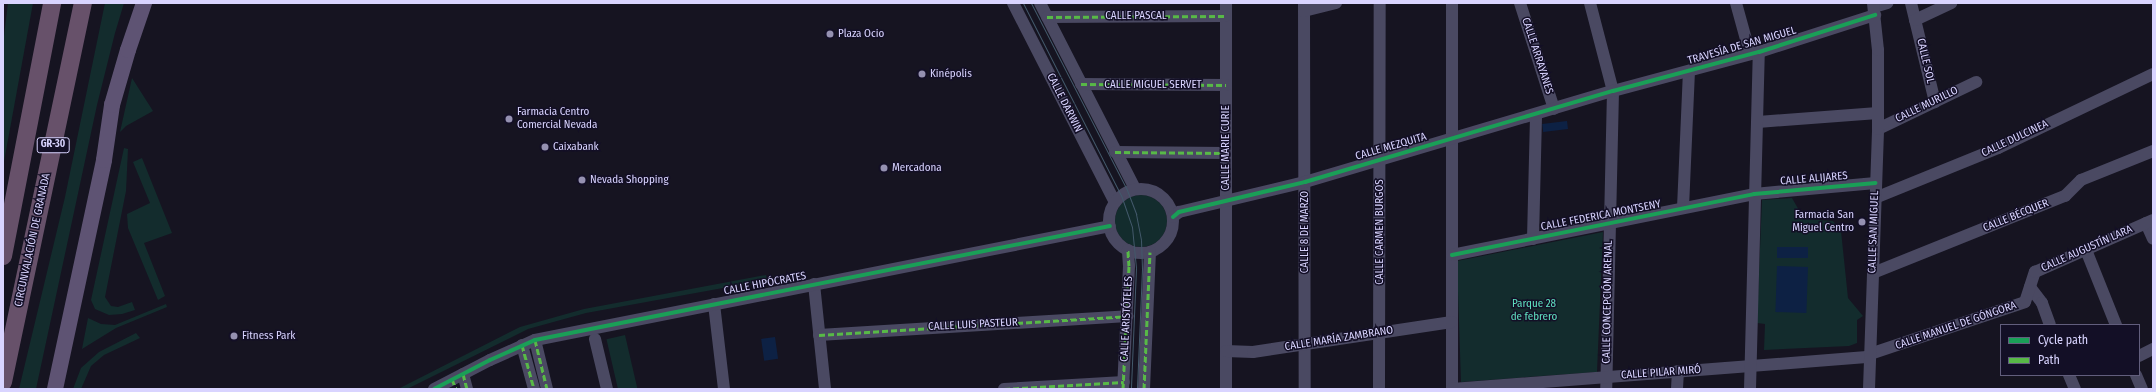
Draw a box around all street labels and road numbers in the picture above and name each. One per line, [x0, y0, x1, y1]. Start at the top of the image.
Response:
street label: CALLE PASCAL [1105, 9, 1167, 23]
street label: CALLE ARRAYANES [1518, 16, 1556, 96]
street label: TRAVESÍA DE SAN MIGUEL [1686, 24, 1798, 68]
street label: CALLE SOL [1913, 37, 1937, 85]
street label: CALLE DARWIN [1043, 71, 1085, 135]
street label: CALLE MIGUEL SERVET [1104, 78, 1202, 92]
street label: CALLE MURILLO [1893, 84, 1961, 126]
street label: CALLE MARIE CURIE [1219, 105, 1233, 191]
street label: CALLE DULCINEA [1979, 118, 2051, 160]
street label: CALLE MEZQUITA [1354, 131, 1428, 163]
road number: GR-30 [36, 137, 70, 153]
street label: CALLE ALIJARES [1780, 169, 1848, 189]
street label: CIRCUNVALACIÓN DE GRANADA [12, 172, 54, 308]
street label: CALLE CARMEN BURGOS [1373, 179, 1387, 285]
street label: CALLE SAN MIGUEL [1866, 190, 1882, 274]
street label: CALLE 8 DE MARZO [1298, 191, 1312, 273]
street label: CALLE BÉCQUER [1981, 197, 2051, 235]
street label: CALLE FEDERICA MONTSENY [1540, 198, 1662, 234]
street label: CALLE AUGUSTÍN LARA [2039, 223, 2135, 275]
street label: CALLE CONCEPCIÓN ARENAL [1600, 240, 1616, 364]
street label: CALLE HIPÓCRATES [723, 270, 807, 298]
street label: CALLE ARISTÓTELES [1118, 276, 1136, 362]
street label: CALLE MANUEL DE GÓNGORA [1894, 299, 2018, 353]
street label: CALLE LUIS PASTEUR [928, 316, 1018, 334]
street label: CALLE MARÍA ZAMBRANO [1284, 324, 1394, 354]
street label: CALLE PILAR MIRÓ [1621, 364, 1701, 382]

